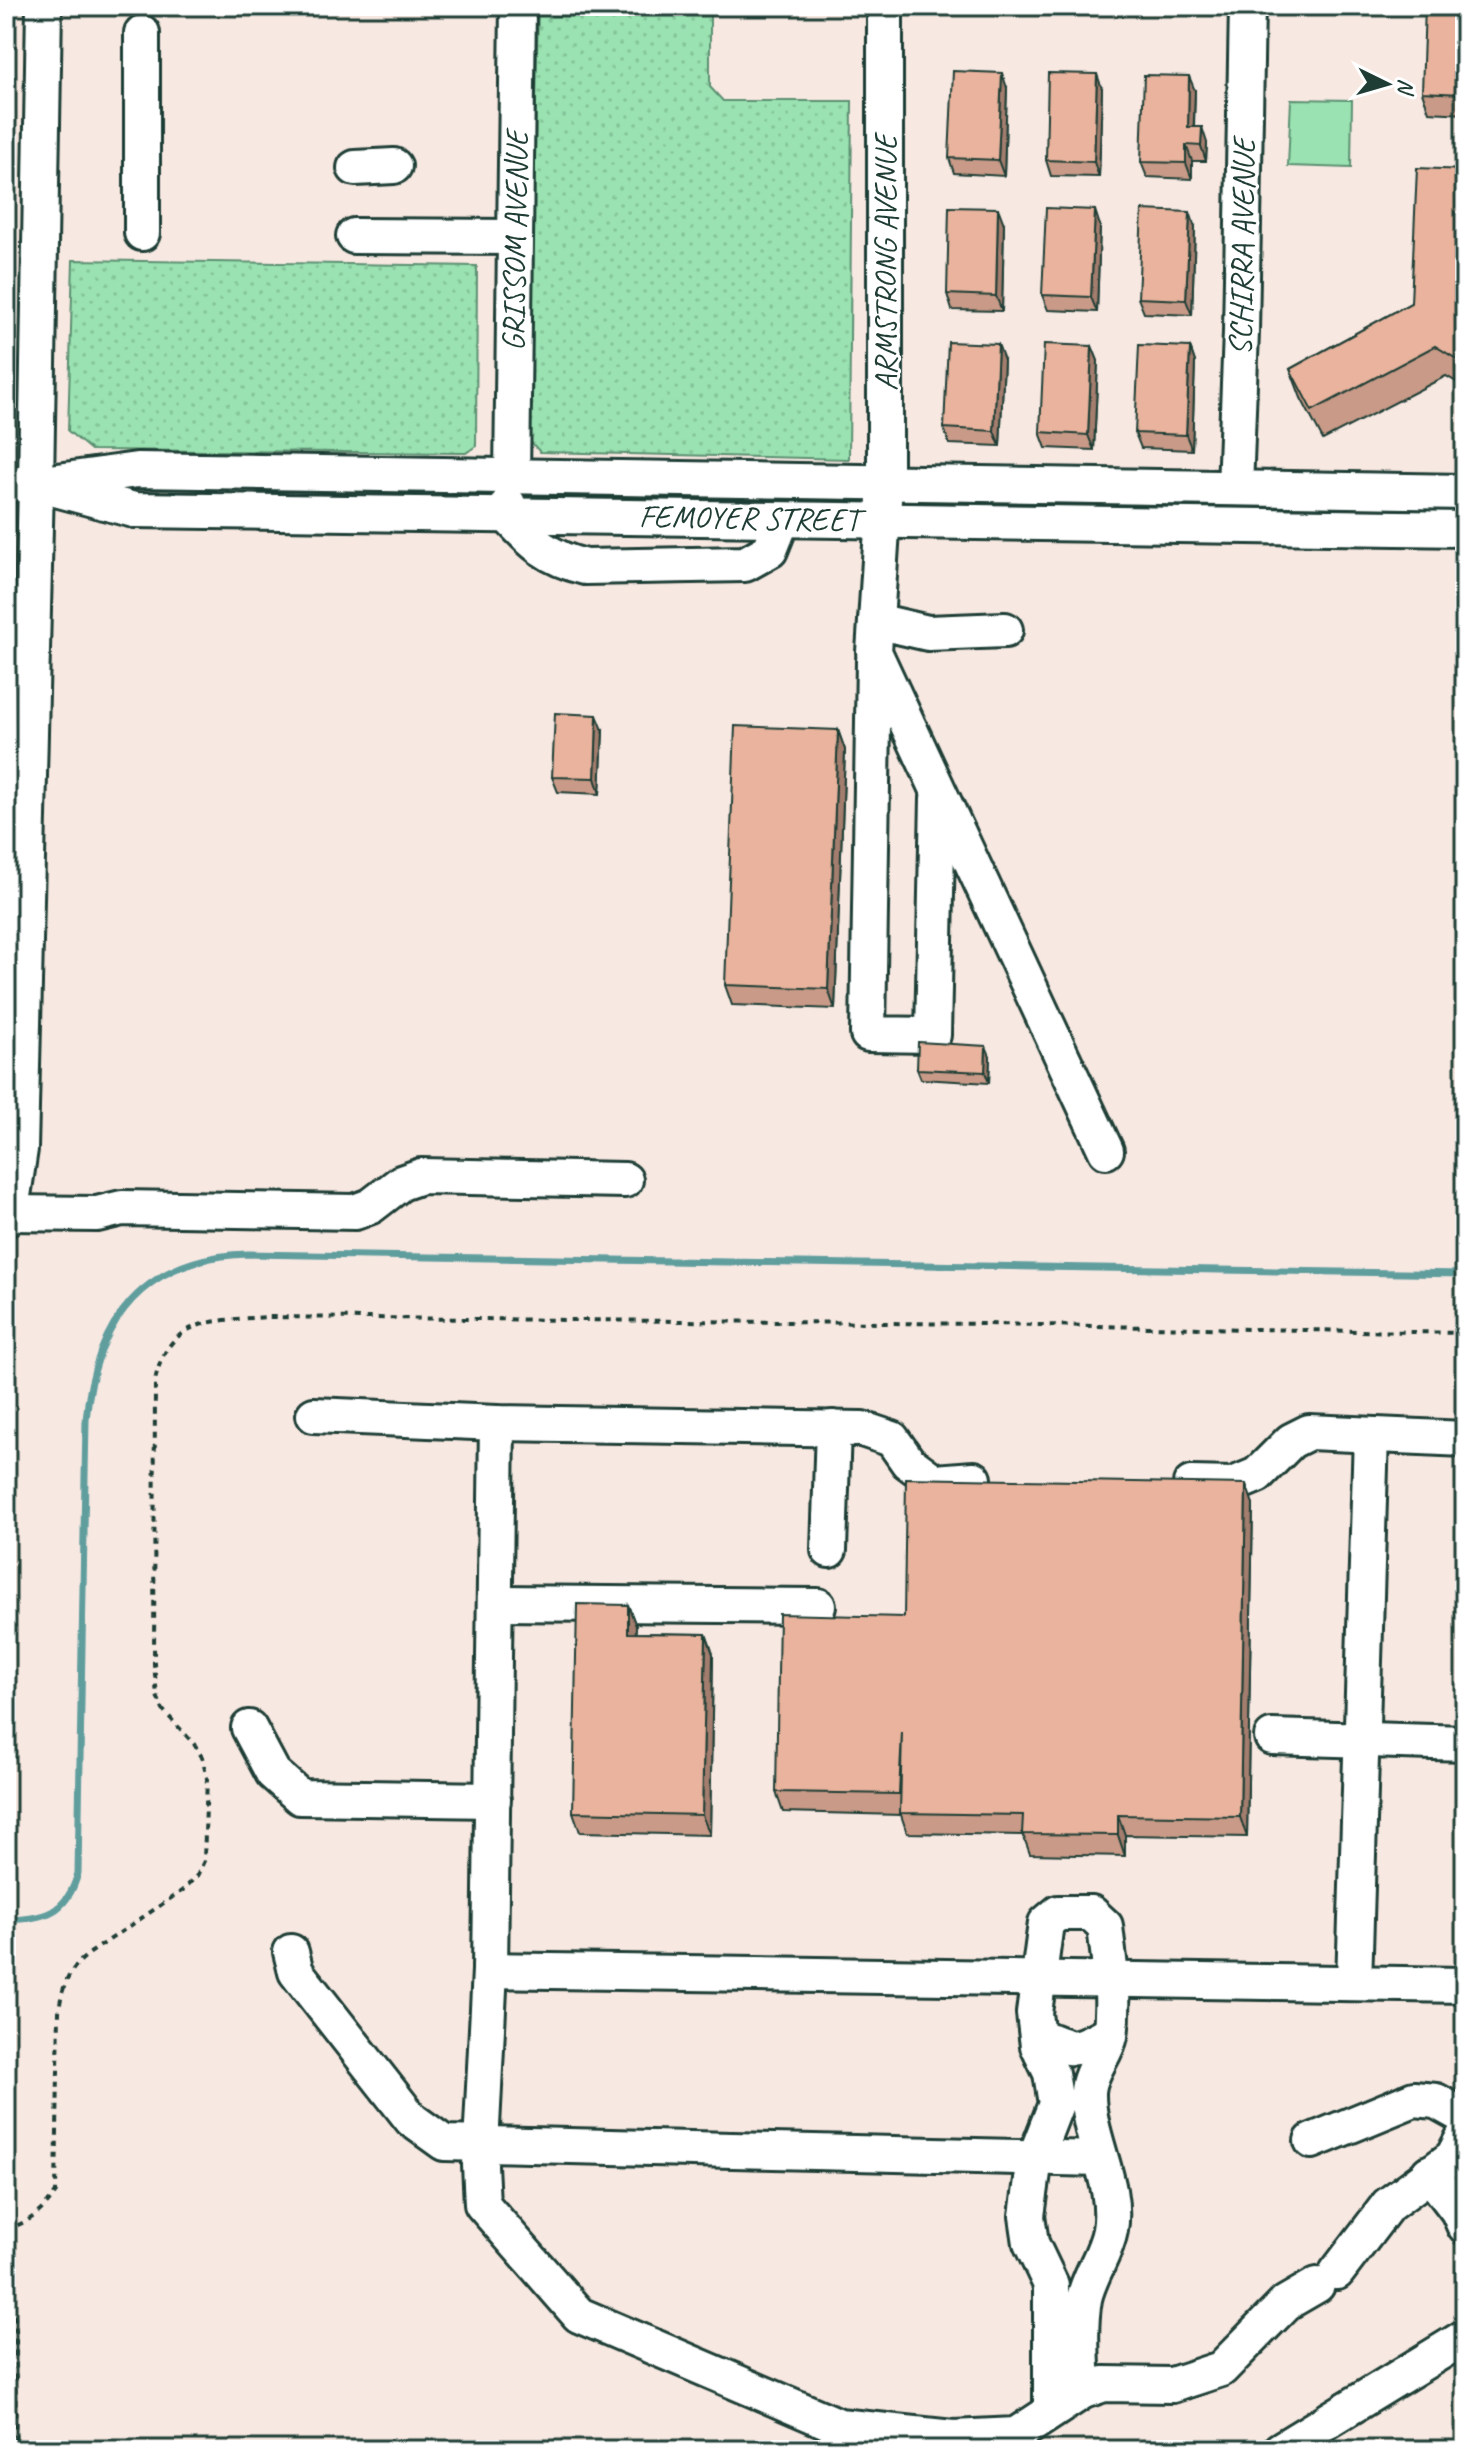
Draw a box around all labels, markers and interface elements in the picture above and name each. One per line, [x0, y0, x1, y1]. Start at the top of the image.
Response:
north arrow [1347, 44, 1427, 124]
text: N [1391, 78, 1420, 97]
street label: GRISSOM AVENUE [493, 126, 537, 351]
street label: ARMSTRONG AVENUE [865, 131, 906, 391]
street label: SCHIRRA AVENUE [1220, 134, 1264, 356]
street label: FEMOYER STREET [639, 496, 867, 541]

